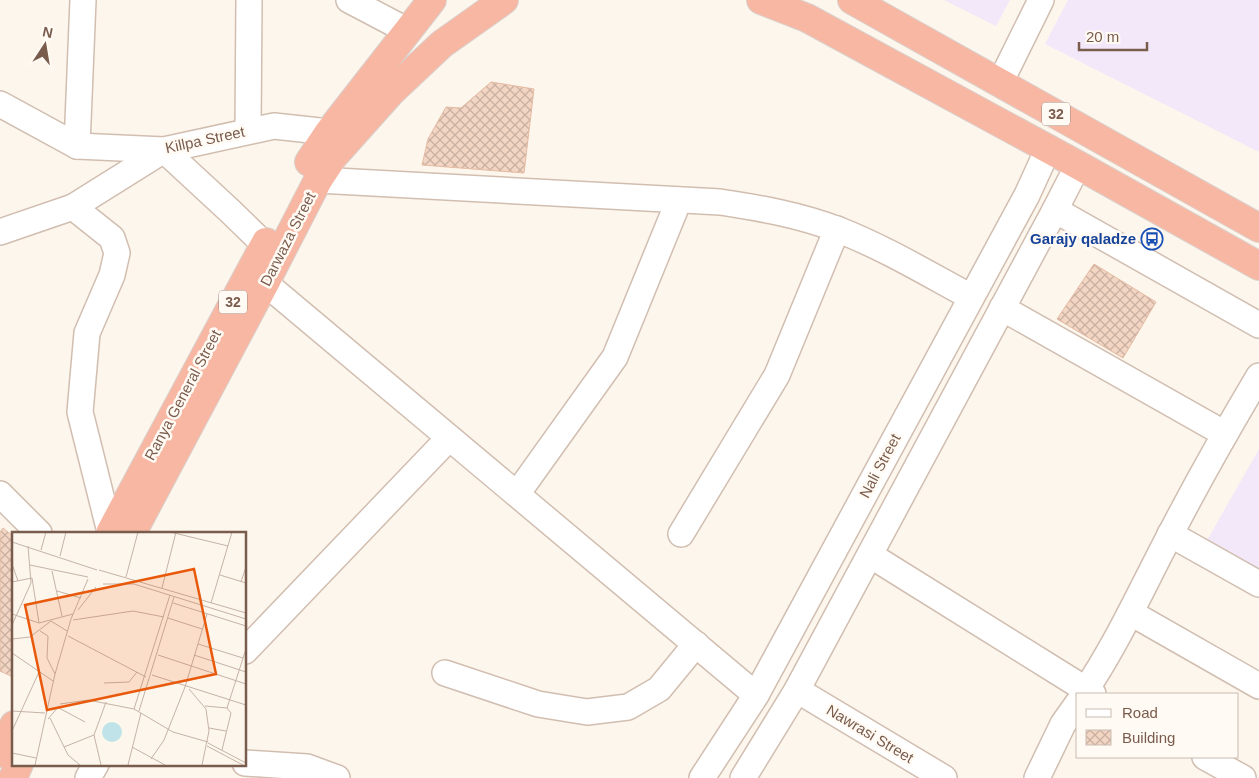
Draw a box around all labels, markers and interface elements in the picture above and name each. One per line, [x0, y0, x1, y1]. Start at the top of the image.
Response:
north arrow [20, 20, 70, 70]
scale bar [1079, 20, 1146, 52]
text: N [41, 23, 54, 41]
text: 20 m [1086, 28, 1119, 45]
road number: 32 [1042, 102, 1070, 126]
street label: Killpa Street [164, 123, 247, 156]
street label: Darwaza Street [257, 188, 319, 289]
bus stop icon: Garajy qaladze [1140, 227, 1164, 251]
place label: Garajy qaladze [1030, 230, 1136, 247]
road number: 32 [219, 290, 247, 314]
street label: Ranya General Street [141, 326, 225, 463]
street label: Nali Street [856, 430, 904, 501]
inset map [12, 532, 246, 766]
legend [1076, 693, 1239, 758]
street label: Nawrasi Street [824, 701, 918, 767]
text: Road [1122, 704, 1158, 721]
text: Building [1122, 729, 1175, 746]

